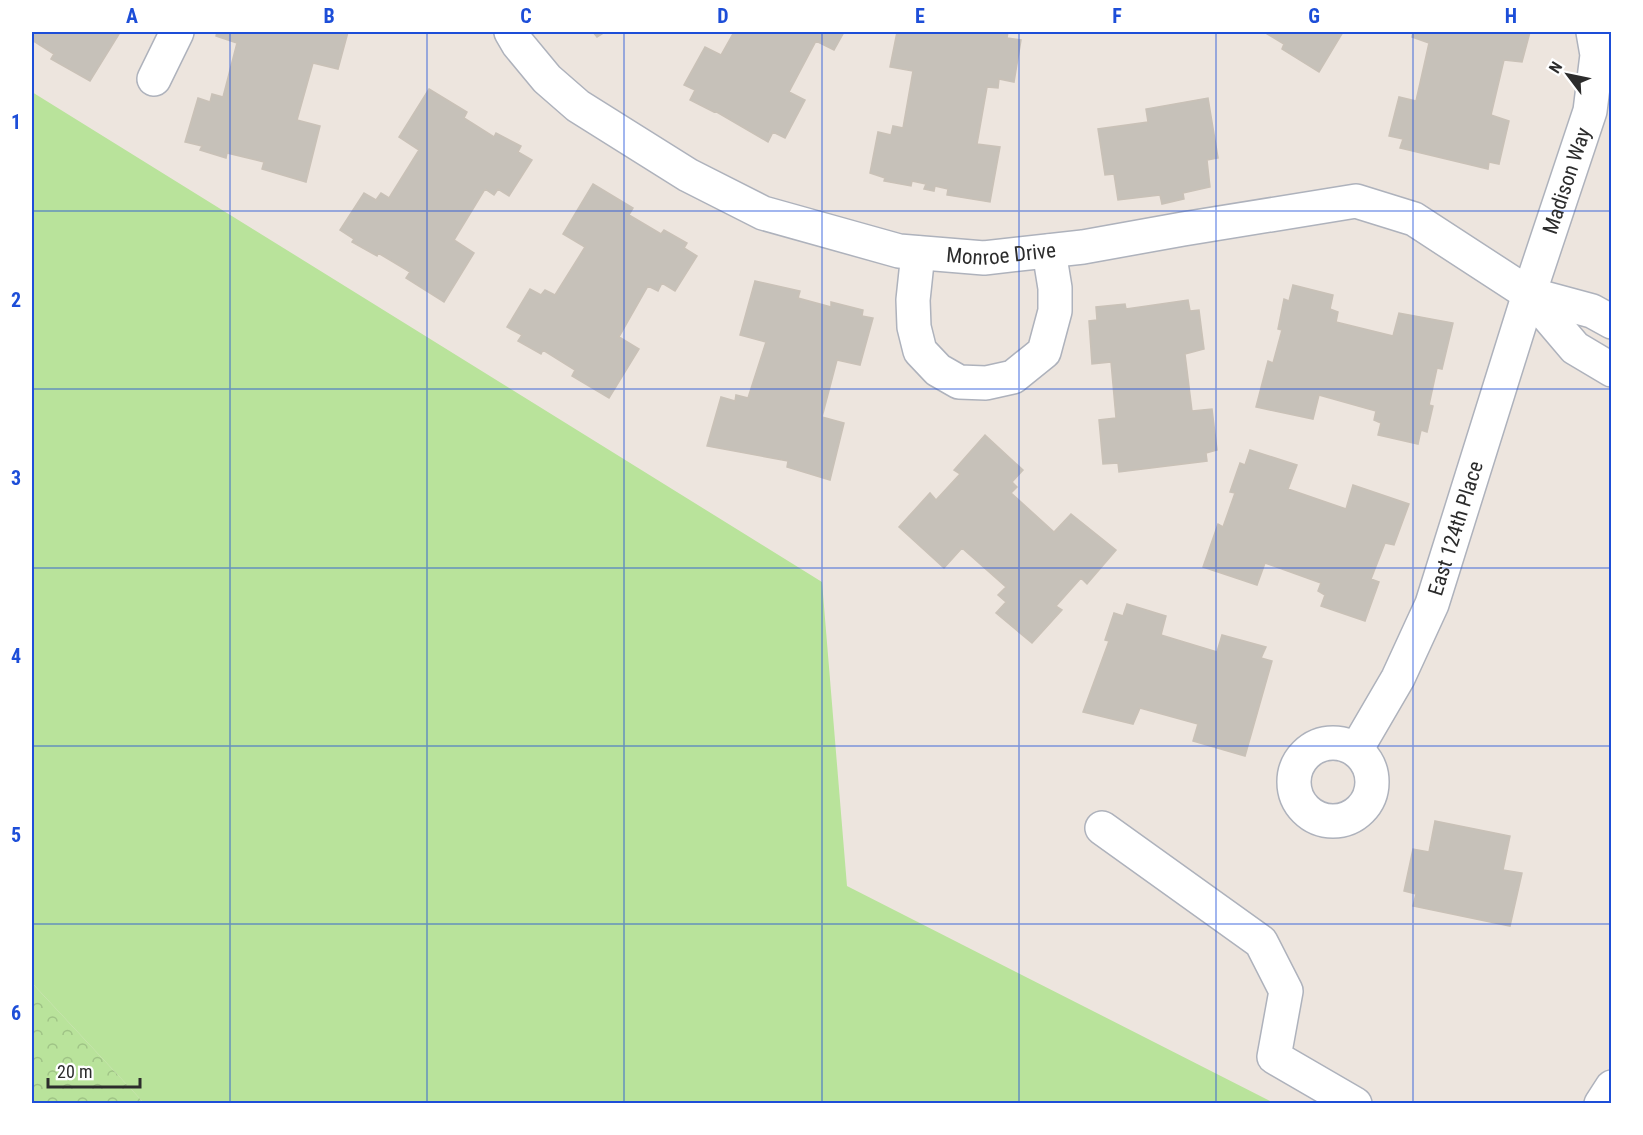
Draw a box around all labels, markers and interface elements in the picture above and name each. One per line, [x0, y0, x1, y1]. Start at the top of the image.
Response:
text: A [126, 4, 138, 28]
text: B [323, 4, 335, 28]
text: C [520, 4, 532, 28]
text: D [717, 4, 729, 28]
text: E [915, 4, 925, 28]
text: F [1112, 4, 1122, 28]
text: G [1308, 4, 1320, 28]
text: H [1505, 4, 1517, 28]
north arrow [1538, 45, 1598, 105]
text: N [1545, 58, 1566, 77]
text: 1 [11, 110, 21, 134]
street label: Madison Way [1538, 124, 1596, 237]
street label: Monroe Drive [945, 238, 1057, 270]
text: 2 [11, 288, 21, 312]
street label: East 124th Place [1423, 458, 1488, 599]
text: 3 [11, 466, 21, 490]
text: 4 [11, 644, 21, 668]
text: 5 [11, 823, 21, 847]
text: 6 [11, 1001, 21, 1025]
scale bar [48, 1051, 140, 1089]
text: 20 m [57, 1061, 92, 1082]

